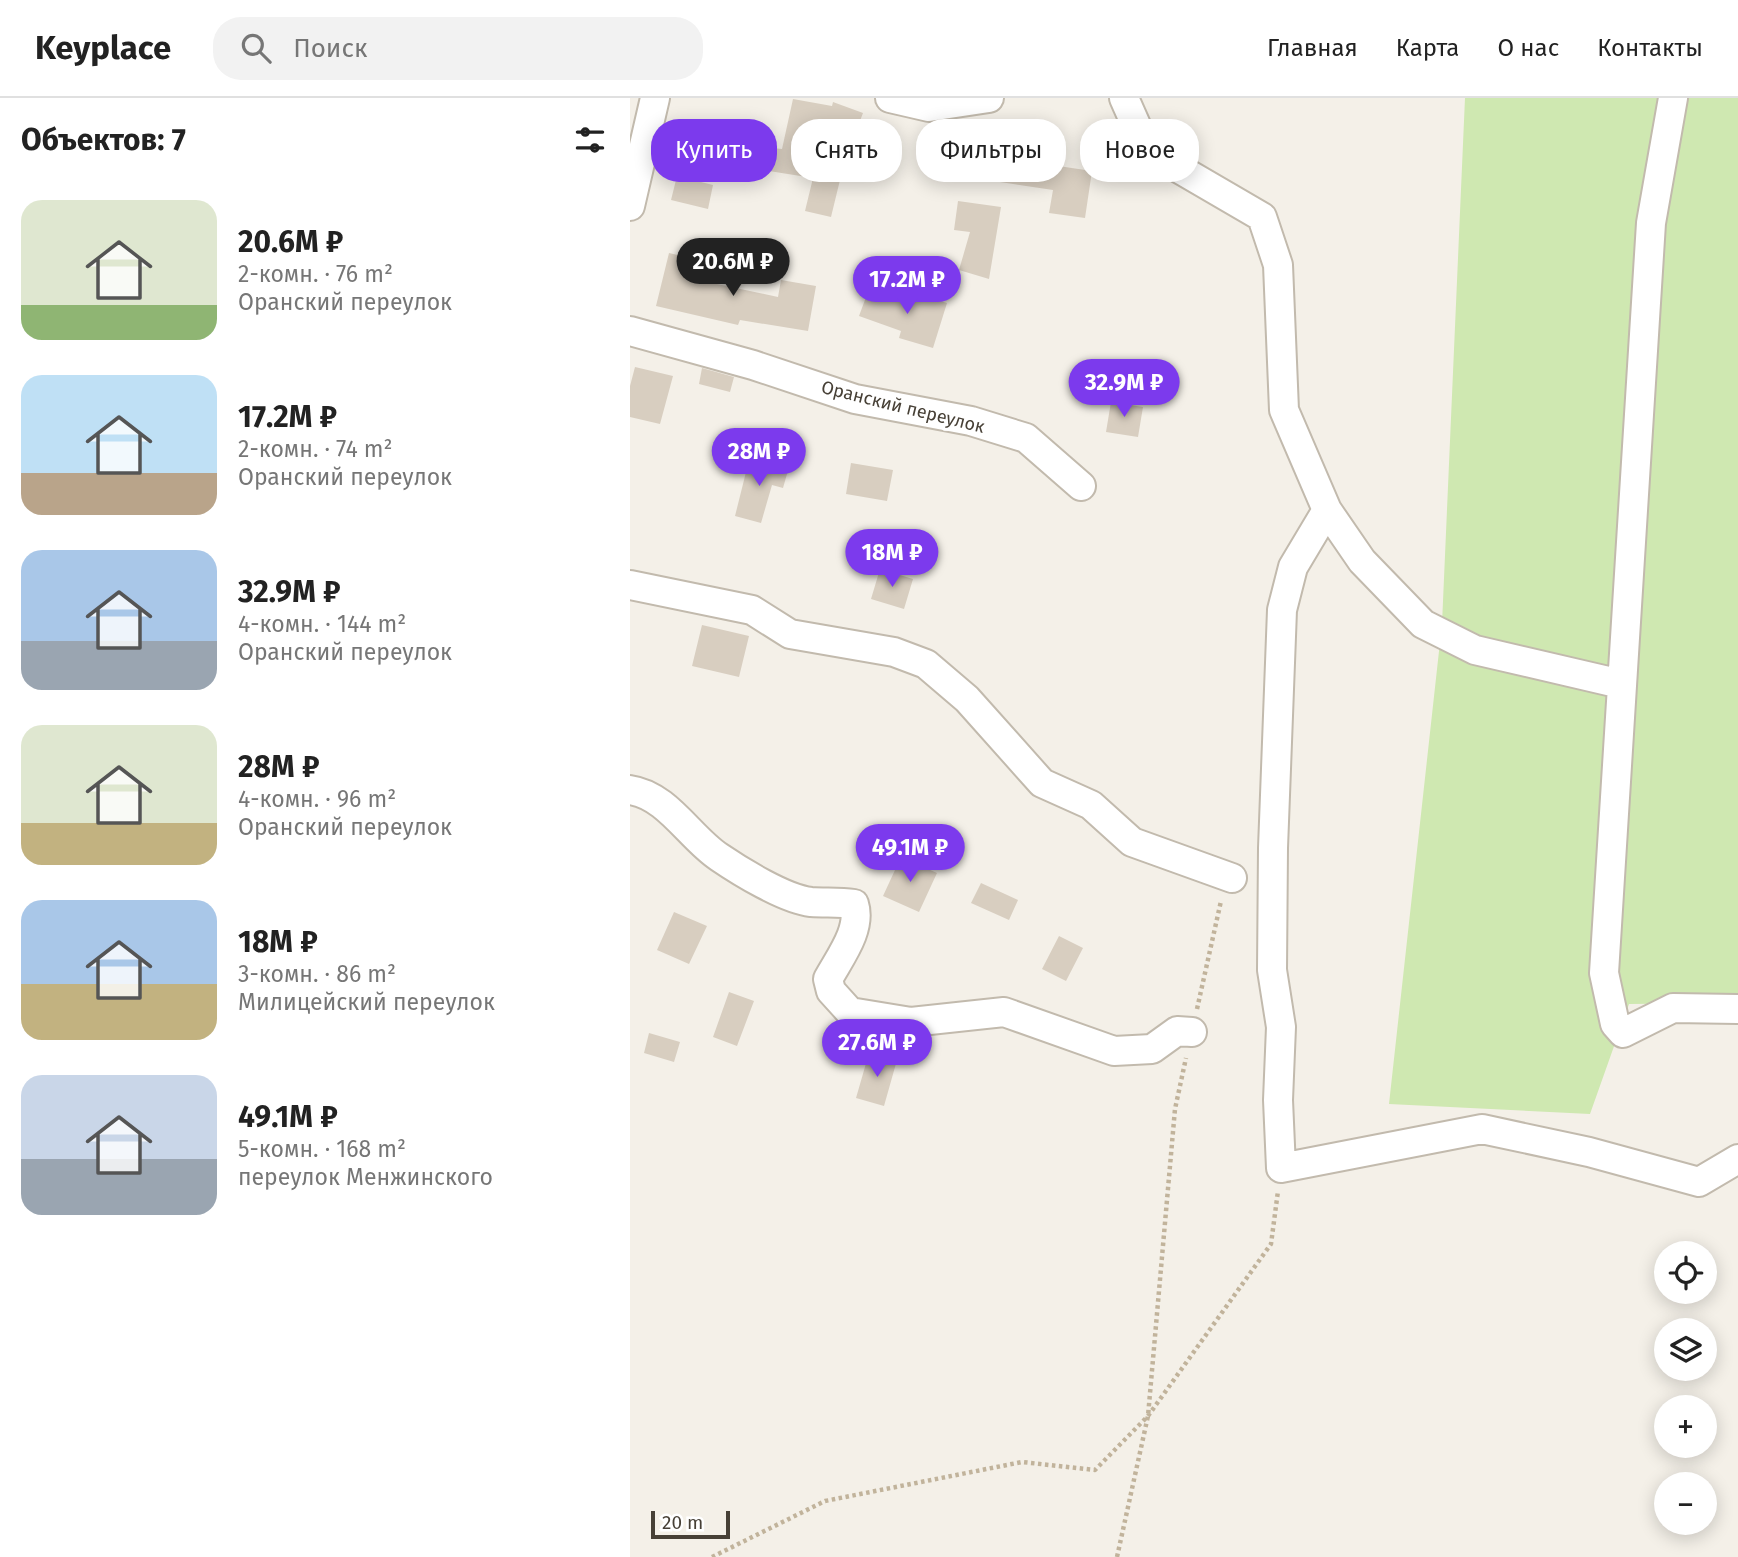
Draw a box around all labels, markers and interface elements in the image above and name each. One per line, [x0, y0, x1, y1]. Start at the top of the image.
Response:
search box [213, 17, 703, 80]
text: Keyplace [35, 28, 171, 68]
icon: search [237, 29, 275, 67]
text: Поиск [293, 33, 367, 64]
text: Главная [1267, 34, 1358, 62]
text: Карта [1396, 34, 1459, 62]
text: О нас [1497, 34, 1559, 62]
text: Контакты [1597, 34, 1703, 62]
chip: Купить [651, 119, 777, 182]
chip: Снять [791, 119, 902, 182]
chip: Фильтры [916, 119, 1066, 182]
chip: Новое [1080, 119, 1199, 182]
icon: filters [571, 121, 609, 159]
text: Объектов: 7 [21, 122, 186, 158]
text: 20.6M ₽ [238, 224, 343, 260]
icon: home [77, 228, 161, 312]
pin: 20.6M ₽ [668, 238, 798, 298]
text: 20.6M ₽ [693, 247, 773, 275]
pin: 17.2M ₽ [842, 256, 972, 316]
text: 2-комн. · 76 m² [238, 260, 393, 288]
text: 17.2M ₽ [869, 265, 945, 293]
text: Оранский переулок [238, 288, 452, 316]
pin: 32.9M ₽ [1059, 360, 1189, 419]
text: 32.9M ₽ [1085, 368, 1163, 396]
street label: Оранский переулок [819, 376, 988, 438]
text: 17.2M ₽ [238, 399, 337, 435]
icon: home [77, 403, 161, 487]
pin: 28M ₽ [710, 428, 808, 488]
text: 2-комн. · 74 m² [238, 435, 393, 463]
text: 28M ₽ [728, 437, 790, 465]
text: Оранский переулок [238, 463, 452, 491]
pin: 18M ₽ [843, 530, 941, 589]
text: 18M ₽ [861, 538, 923, 566]
text: 32.9M ₽ [238, 574, 341, 610]
icon: home [77, 578, 161, 662]
text: 4-комн. · 144 m² [238, 610, 406, 638]
text: Оранский переулок [238, 638, 452, 666]
text: 28M ₽ [238, 749, 319, 785]
icon: home [77, 753, 161, 837]
text: 4-комн. · 96 m² [238, 785, 396, 813]
text: Оранский переулок [238, 813, 452, 841]
pin: 49.1M ₽ [845, 824, 975, 884]
text: 49.1M ₽ [872, 833, 948, 861]
text: 18M ₽ [238, 924, 318, 960]
icon: home [77, 928, 161, 1012]
text: 3-комн. · 86 m² [238, 960, 396, 988]
text: Милицейский переулок [238, 988, 495, 1016]
pin: 27.6M ₽ [812, 1020, 942, 1079]
text: 27.6M ₽ [838, 1028, 916, 1056]
text: 49.1M ₽ [238, 1099, 338, 1135]
icon: home [77, 1103, 161, 1187]
text: 5-комн. · 168 m² [238, 1135, 406, 1163]
text: переулок Менжинского [238, 1163, 493, 1191]
map controls [1654, 1241, 1717, 1535]
button: locate [1654, 1241, 1717, 1304]
button: layers [1654, 1318, 1717, 1381]
button: + [1654, 1395, 1717, 1458]
button: − [1654, 1472, 1717, 1535]
scale bar [651, 1508, 730, 1540]
text: 20 m [662, 1511, 703, 1534]

